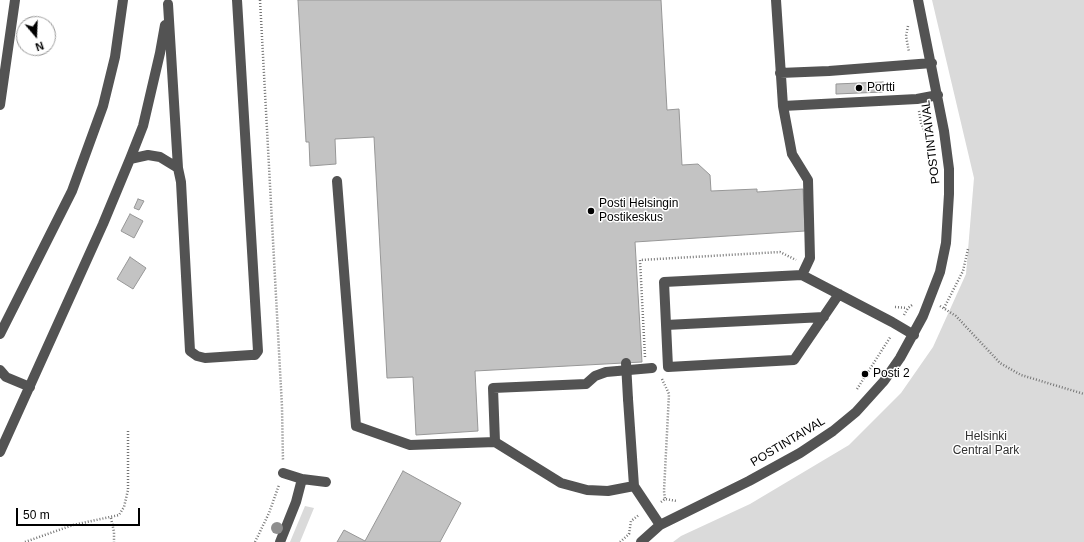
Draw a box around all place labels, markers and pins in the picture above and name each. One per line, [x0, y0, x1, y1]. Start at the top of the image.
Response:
place label: Portti [867, 81, 895, 95]
marker: Portti [854, 83, 864, 93]
place label: Posti Helsingin Postikeskus [599, 197, 678, 225]
marker: Posti Helsingin Postikeskus [586, 206, 596, 216]
place label: Posti 2 [873, 367, 910, 381]
marker: Posti 2 [860, 369, 870, 379]

